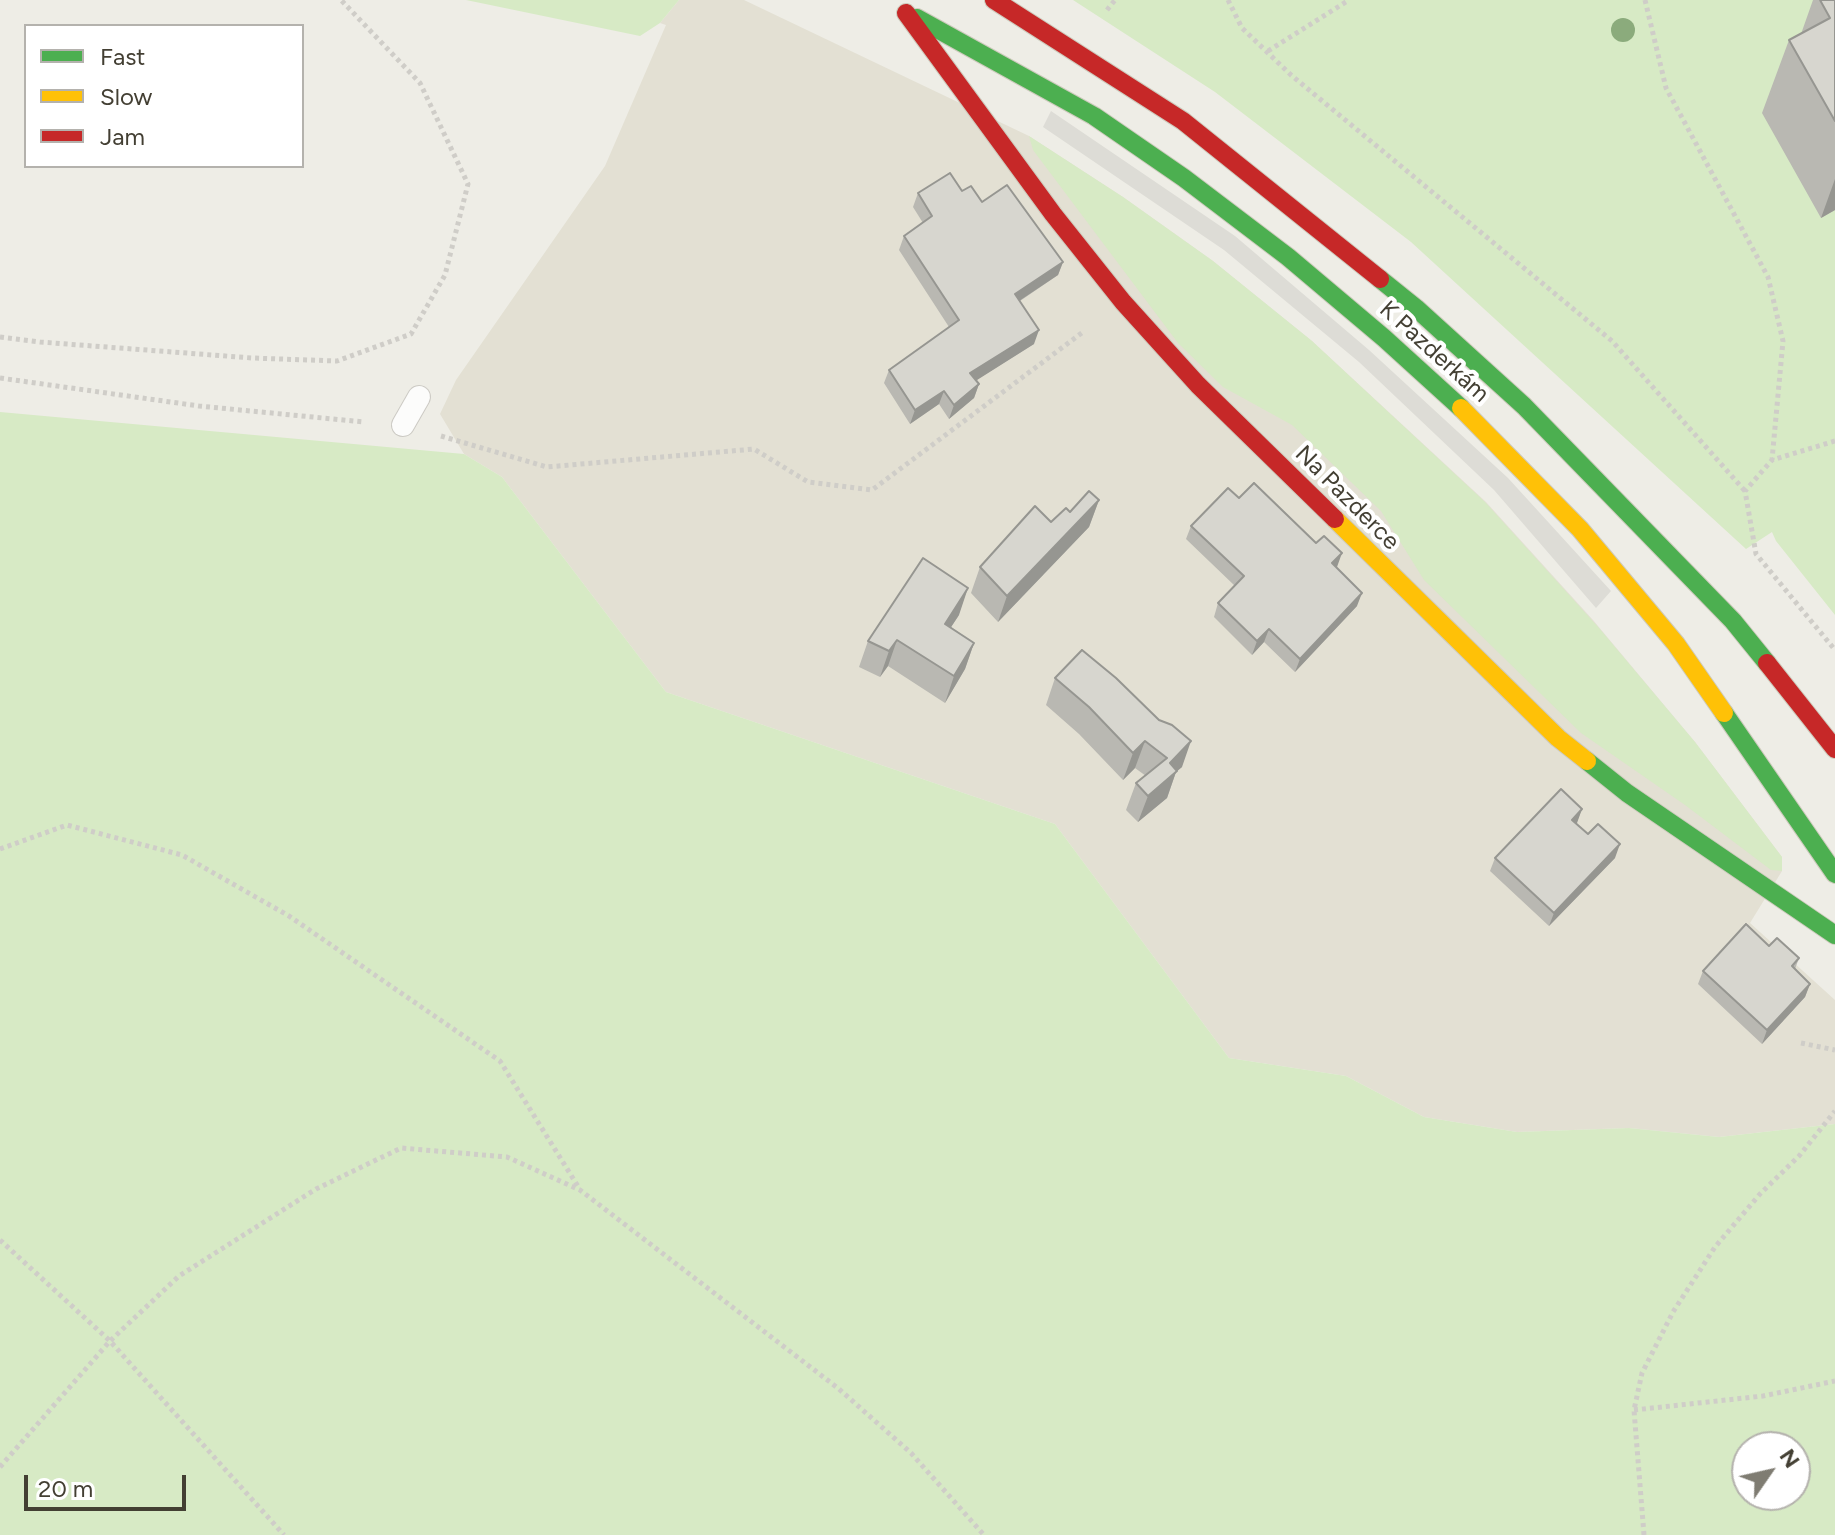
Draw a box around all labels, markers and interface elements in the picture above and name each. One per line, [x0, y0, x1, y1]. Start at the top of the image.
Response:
legend [24, 24, 304, 168]
text: Fast [100, 42, 145, 71]
text: Slow [100, 82, 152, 111]
text: Jam [100, 122, 145, 151]
street label: K Pazderkám [1373, 295, 1495, 409]
street label: Na Pazderce [1289, 440, 1405, 556]
north arrow [1731, 1431, 1811, 1511]
text: N [1774, 1444, 1806, 1473]
scale bar [28, 1459, 190, 1509]
text: 20 m [38, 1474, 93, 1503]

